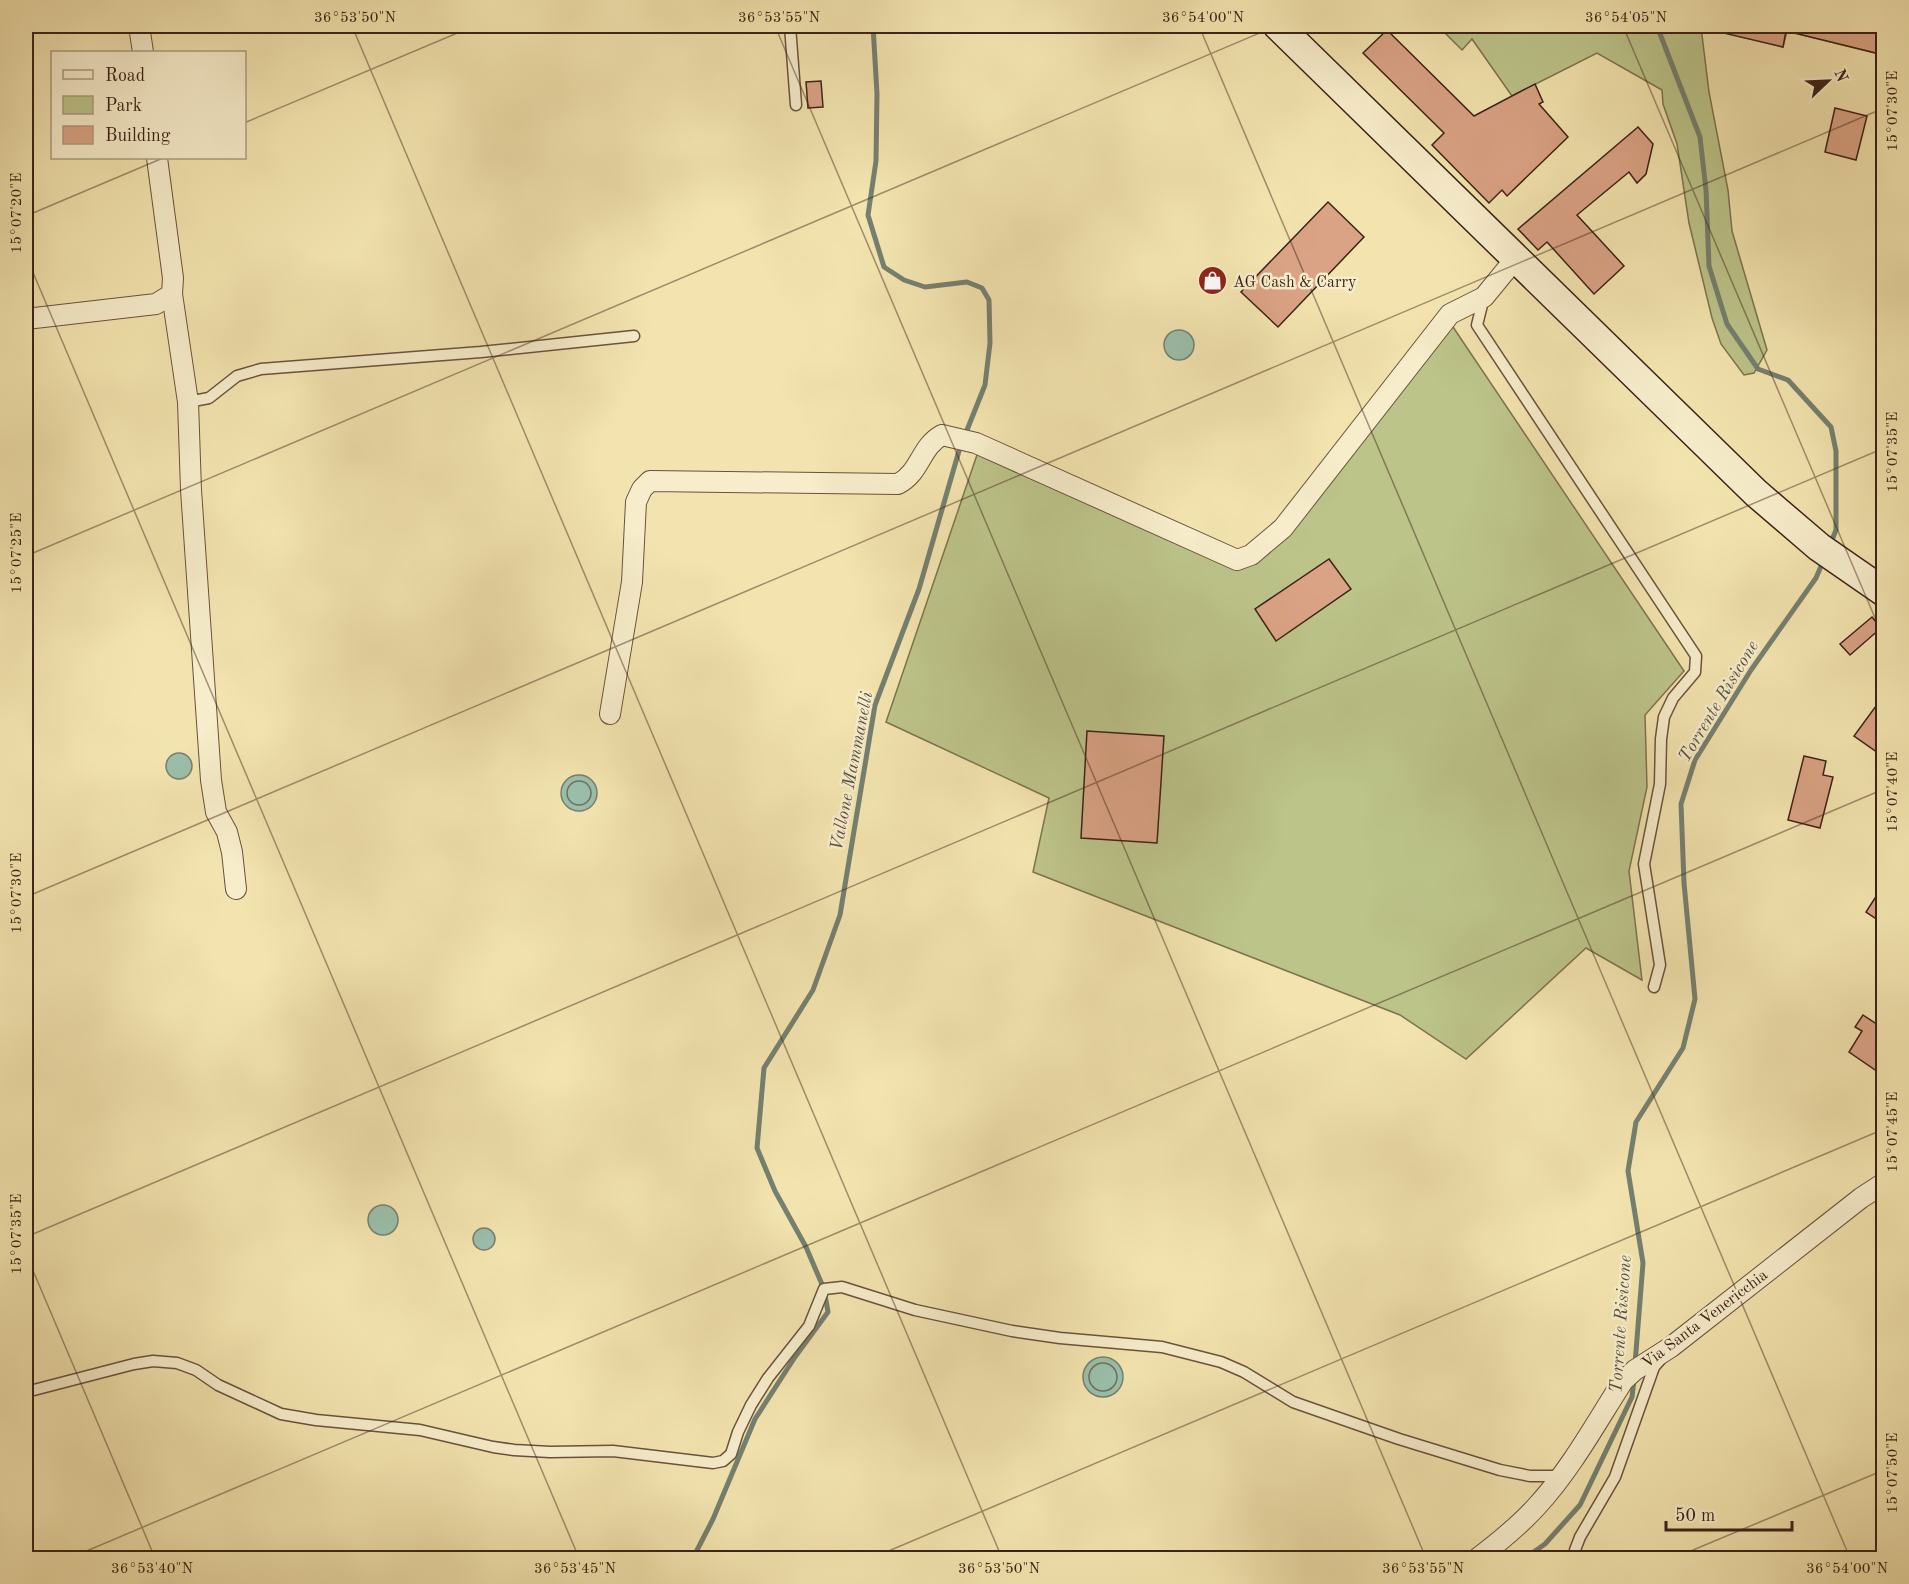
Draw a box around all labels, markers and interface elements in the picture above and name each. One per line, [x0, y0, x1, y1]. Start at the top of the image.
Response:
text: 36°53'50"N [314, 11, 396, 26]
text: 36°53'55"N [738, 11, 820, 26]
text: 36°54'00"N [1162, 11, 1244, 26]
text: 36°54'05"N [1585, 11, 1667, 26]
legend [51, 51, 246, 159]
north arrow [1798, 51, 1858, 111]
text: Road [105, 67, 145, 85]
text: N [1830, 67, 1850, 85]
text: 15°07'30"E [1886, 71, 1901, 151]
text: Park [105, 97, 142, 115]
text: Building [105, 127, 171, 145]
text: 15°07'20"E [10, 173, 25, 253]
shop icon: AG Cash & Carry [1196, 265, 1228, 297]
place label: AG Cash & Carry [1233, 275, 1357, 291]
text: 15°07'35"E [1886, 412, 1901, 492]
text: 15°07'25"E [10, 513, 25, 593]
water label: Torrente Risicone [1676, 638, 1762, 765]
water label: Vallone Mammanelli [828, 690, 876, 852]
text: 15°07'40"E [1886, 752, 1901, 832]
text: 15°07'30"E [10, 853, 25, 933]
text: 15°07'45"E [1886, 1092, 1901, 1172]
text: 15°07'35"E [10, 1194, 25, 1274]
water label: Torrente Risicone [1607, 1254, 1635, 1394]
street label: Via Santa Venericchia [1639, 1267, 1771, 1372]
text: 15°07'50"E [1886, 1433, 1901, 1513]
scale bar [1666, 1494, 1792, 1532]
text: 50 m [1675, 1507, 1715, 1525]
text: 36°53'40"N [111, 1562, 193, 1577]
text: 36°53'45"N [534, 1562, 616, 1577]
text: 36°53'50"N [958, 1562, 1040, 1577]
text: 36°53'55"N [1382, 1562, 1464, 1577]
text: 36°54'00"N [1806, 1562, 1888, 1577]

